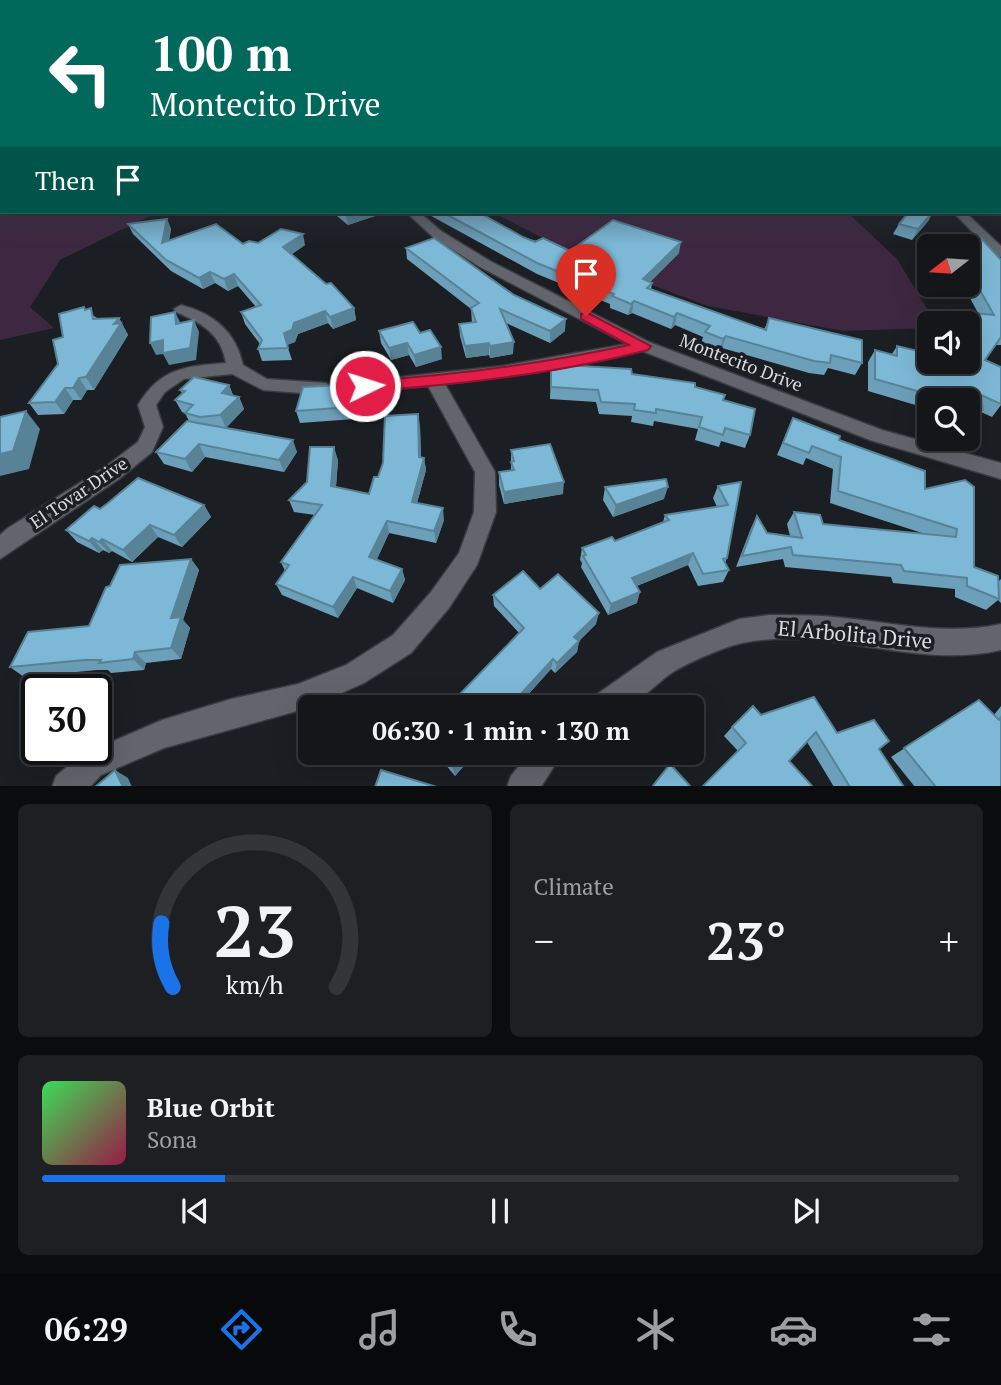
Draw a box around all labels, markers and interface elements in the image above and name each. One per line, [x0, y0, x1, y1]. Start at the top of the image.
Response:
text: 100 m [150, 20, 292, 85]
icon: left [35, 28, 126, 119]
text: Montecito Drive [150, 83, 381, 125]
icon: arrive [109, 161, 147, 199]
text: Then [35, 163, 95, 197]
north arrow [917, 234, 980, 298]
map controls [917, 234, 980, 451]
pin [556, 244, 616, 316]
icon: arrive [567, 255, 605, 293]
button: sound [917, 311, 980, 374]
street label: Montecito Drive [676, 328, 806, 397]
position arrow [328, 349, 402, 423]
button: search [917, 388, 980, 451]
street label: El Tovar Drive [25, 451, 132, 534]
street label: El Arbolita Drive [777, 613, 933, 655]
speed limit sign: 30 [21, 674, 112, 765]
text: 06:30 · 1 min · 130 m [372, 713, 630, 747]
text: Climate [534, 871, 614, 902]
text: 23 [214, 881, 296, 978]
text: 23° [706, 906, 786, 975]
text: − [534, 916, 554, 966]
text: + [939, 916, 959, 966]
text: km/h [226, 967, 284, 1000]
text: Blue Orbit [147, 1090, 275, 1124]
text: Sona [147, 1124, 197, 1155]
icon: previous [176, 1192, 214, 1230]
icon: pause [481, 1192, 519, 1230]
icon: next [787, 1192, 825, 1230]
icon: directions [217, 1305, 266, 1354]
icon: music [355, 1305, 404, 1354]
icon: phone [493, 1305, 542, 1354]
icon: climate [631, 1305, 680, 1354]
icon: car [769, 1305, 818, 1354]
icon: filters [907, 1305, 956, 1354]
text: 06:29 [45, 1308, 128, 1350]

